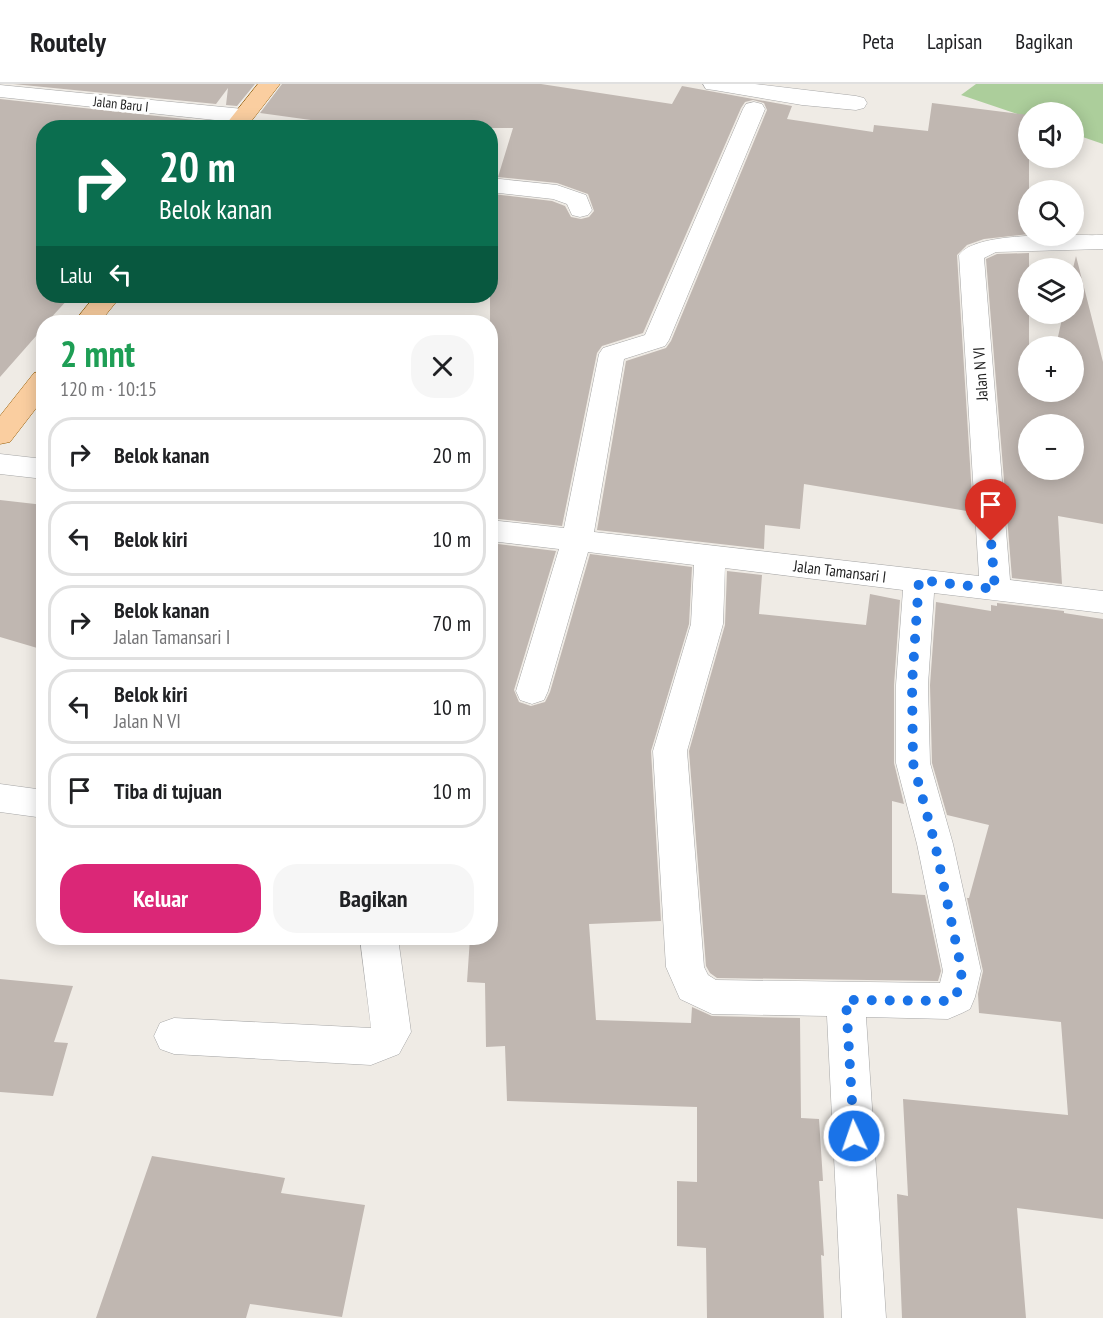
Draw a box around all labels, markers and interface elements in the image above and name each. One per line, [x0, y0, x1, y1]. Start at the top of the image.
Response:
text: Routely [30, 23, 106, 60]
text: Peta [862, 28, 894, 55]
text: Lapisan [927, 28, 982, 55]
text: Bagikan [1015, 28, 1073, 55]
street label: Jalan Baru I [92, 92, 149, 116]
map controls [1018, 102, 1084, 480]
button: sound [1018, 102, 1084, 168]
text: 20 m [159, 139, 236, 194]
icon: right [60, 144, 138, 222]
button: search [1018, 180, 1084, 246]
text: Belok kanan [159, 192, 272, 226]
icon: left [104, 258, 137, 291]
button: layers [1018, 258, 1084, 324]
text: Lalu [60, 261, 92, 289]
text: 2 mnt [60, 330, 135, 377]
button: close [411, 335, 474, 398]
button: + [1018, 336, 1084, 402]
street label: Jalan N VI [968, 347, 992, 402]
text: 120 m · 10:15 [60, 376, 157, 402]
button: − [1018, 414, 1084, 480]
icon: right [63, 438, 96, 471]
text: Belok kanan [114, 441, 209, 469]
text: 20 m [432, 441, 471, 469]
pin [965, 479, 1016, 541]
icon: arrive [974, 488, 1007, 521]
icon: left [63, 522, 96, 555]
text: Belok kiri [114, 525, 188, 553]
text: 10 m [432, 525, 471, 553]
street label: Jalan Tamansari I [792, 555, 887, 587]
text: Belok kanan [114, 596, 209, 624]
icon: right [63, 606, 96, 639]
text: 70 m [432, 609, 471, 637]
text: Jalan Tamansari I [114, 624, 231, 650]
text: Belok kiri [114, 680, 188, 708]
icon: left [63, 690, 96, 723]
text: 10 m [432, 693, 471, 721]
text: Jalan N VI [114, 708, 181, 734]
icon: arrive [63, 774, 96, 807]
text: Tiba di tujuan [114, 777, 222, 805]
text: 10 m [432, 777, 471, 805]
button: Keluar [60, 864, 261, 933]
button: Bagikan [273, 864, 474, 933]
position arrow [822, 1104, 886, 1168]

